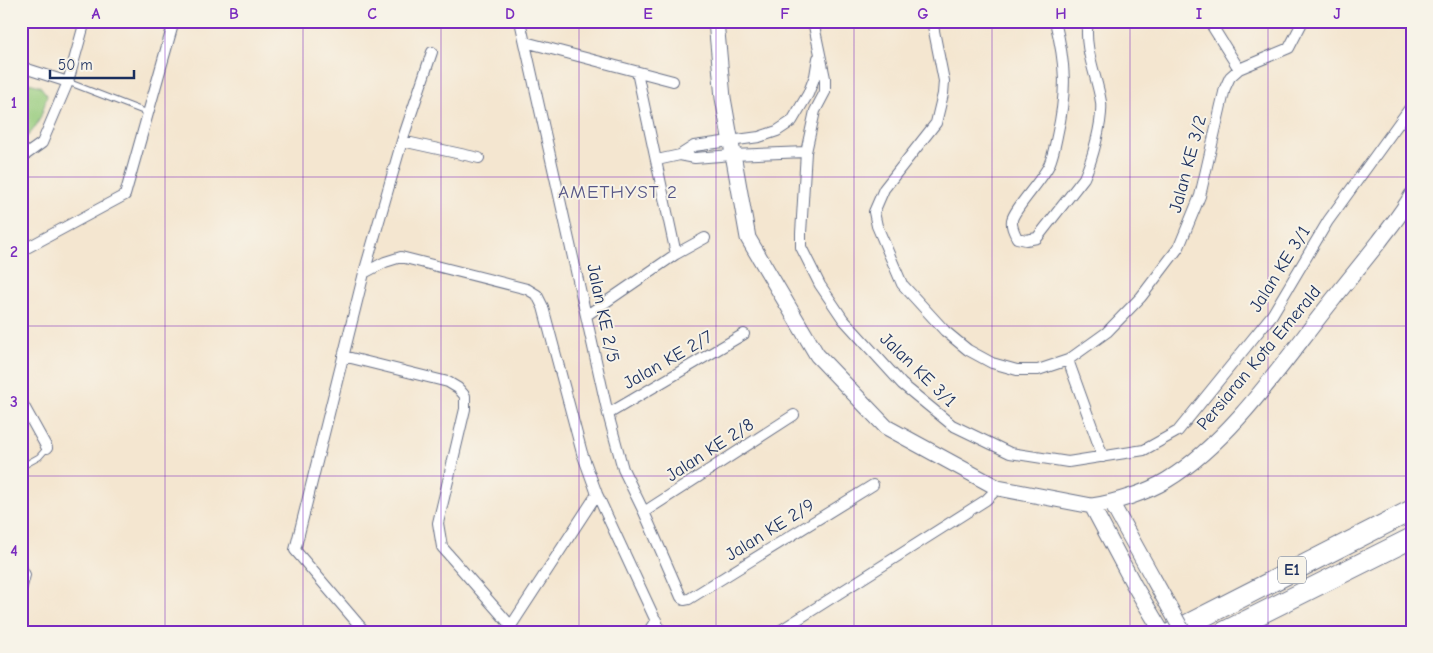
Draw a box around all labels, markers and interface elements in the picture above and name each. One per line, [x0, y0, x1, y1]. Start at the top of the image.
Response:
text: A [92, 5, 101, 23]
text: B [229, 5, 239, 23]
text: C [367, 5, 377, 23]
text: D [505, 5, 515, 23]
text: E [643, 5, 653, 23]
text: F [780, 5, 790, 23]
text: G [917, 5, 929, 23]
text: H [1055, 5, 1067, 23]
text: I [1196, 5, 1202, 23]
text: J [1333, 5, 1341, 23]
scale bar [50, 48, 134, 80]
text: 50 m [58, 56, 93, 74]
text: 1 [11, 94, 17, 112]
street label: Jalan KE 3/2 [1165, 113, 1211, 215]
district label: AMETHYST 2 [558, 181, 678, 203]
street label: Jalan KE 3/1 [1245, 222, 1315, 316]
text: 2 [10, 243, 18, 261]
street label: Jalan KE 2/5 [582, 262, 624, 364]
street label: Persiaran Kota Emerald [1192, 281, 1326, 435]
street label: Jalan KE 2/7 [620, 326, 717, 394]
street label: Jalan KE 3/1 [876, 328, 960, 412]
text: 3 [10, 393, 18, 411]
street label: Jalan KE 2/8 [662, 414, 758, 486]
street label: Jalan KE 2/9 [722, 494, 818, 566]
text: 4 [10, 542, 18, 560]
road number: E1 [1278, 556, 1306, 584]

